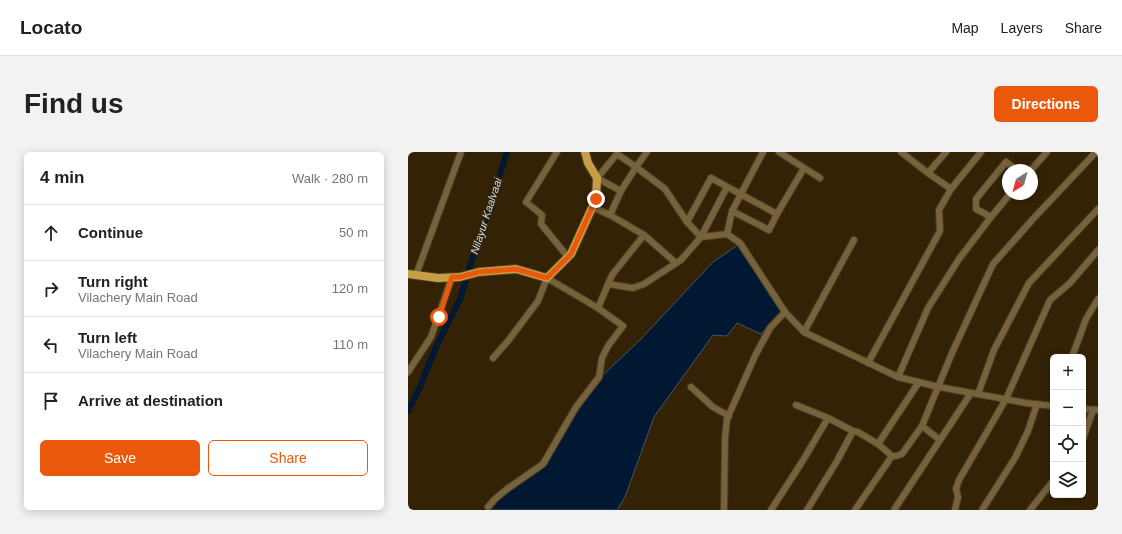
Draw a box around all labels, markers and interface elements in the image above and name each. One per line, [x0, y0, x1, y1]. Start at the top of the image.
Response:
text: Locato [20, 17, 82, 38]
text: Map [951, 20, 979, 36]
text: Layers [1001, 20, 1043, 36]
text: Share [1065, 20, 1102, 36]
button: Directions [994, 86, 1098, 122]
text: Find us [24, 88, 124, 119]
north arrow [1002, 164, 1038, 200]
text: 4 min [40, 168, 84, 187]
text: Walk · 280 m [292, 171, 368, 186]
water label: Nilayur Kaalvaai [468, 176, 504, 256]
route end [587, 190, 605, 208]
icon: ahead [40, 222, 62, 244]
text: Continue [78, 224, 143, 241]
text: 50 m [339, 225, 368, 240]
text: Turn right [78, 273, 148, 290]
icon: right [40, 278, 62, 300]
text: 120 m [332, 281, 368, 296]
text: Vilachery Main Road [78, 290, 198, 305]
route start [430, 308, 448, 326]
text: Turn left [78, 329, 137, 346]
icon: left [40, 334, 62, 356]
text: 110 m [333, 337, 368, 352]
text: Vilachery Main Road [78, 346, 198, 361]
map controls [1050, 354, 1086, 498]
button: + [1050, 354, 1086, 390]
icon: arrive [40, 390, 62, 412]
button: − [1050, 390, 1086, 426]
text: Arrive at destination [78, 392, 223, 409]
button: locate [1050, 426, 1086, 462]
button: Save [40, 440, 200, 476]
button: Share [208, 440, 368, 476]
button: layers [1050, 462, 1086, 498]

